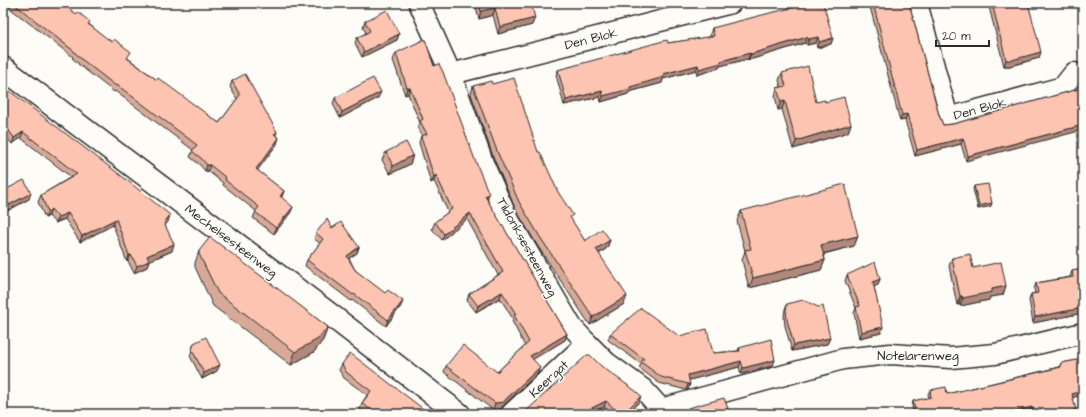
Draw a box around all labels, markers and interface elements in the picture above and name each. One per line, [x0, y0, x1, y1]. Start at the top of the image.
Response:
scale bar [936, 22, 989, 48]
street label: Den Blok [563, 24, 619, 54]
text: 20 m [942, 28, 971, 45]
street label: Den Blok [952, 93, 1008, 125]
street label: Tildonksesteenweg [491, 194, 562, 301]
street label: Mechelsesteenweg [180, 200, 281, 283]
street label: Notelarenweg [877, 347, 959, 366]
street label: Keergat [525, 356, 574, 403]

